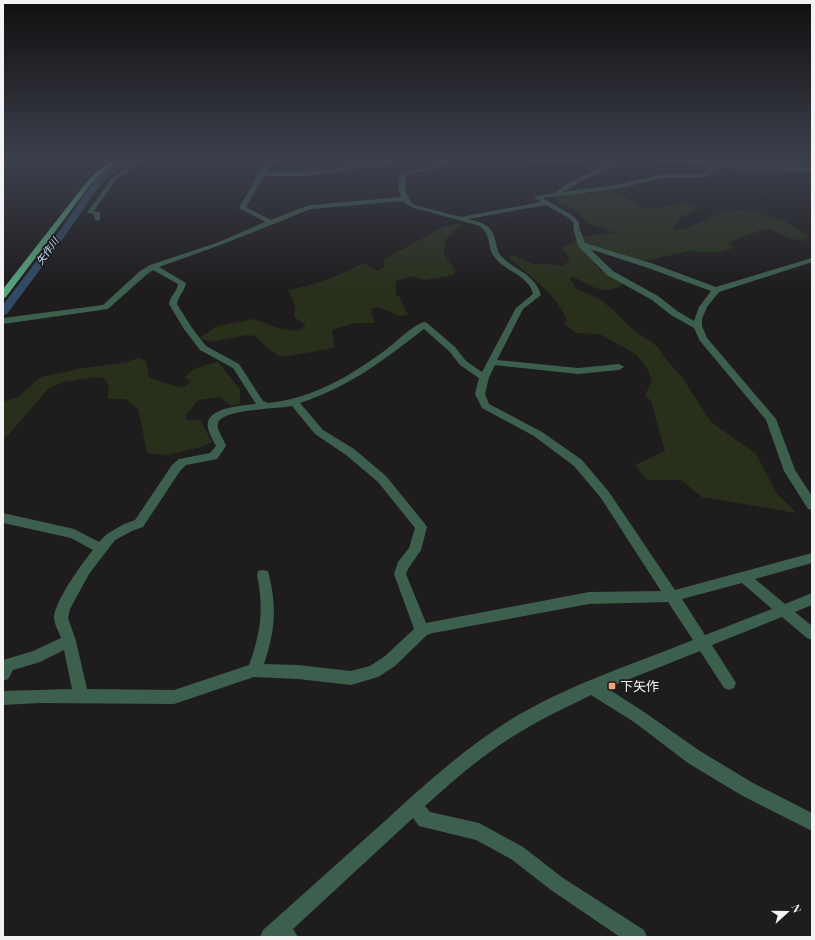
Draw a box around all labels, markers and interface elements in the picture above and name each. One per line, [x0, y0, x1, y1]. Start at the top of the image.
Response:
water label: 矢作川 [33, 234, 62, 267]
place label: 下矢作 [620, 677, 659, 694]
marker: 下矢作 [607, 681, 617, 691]
north arrow [767, 892, 807, 932]
text: N [788, 902, 805, 915]

